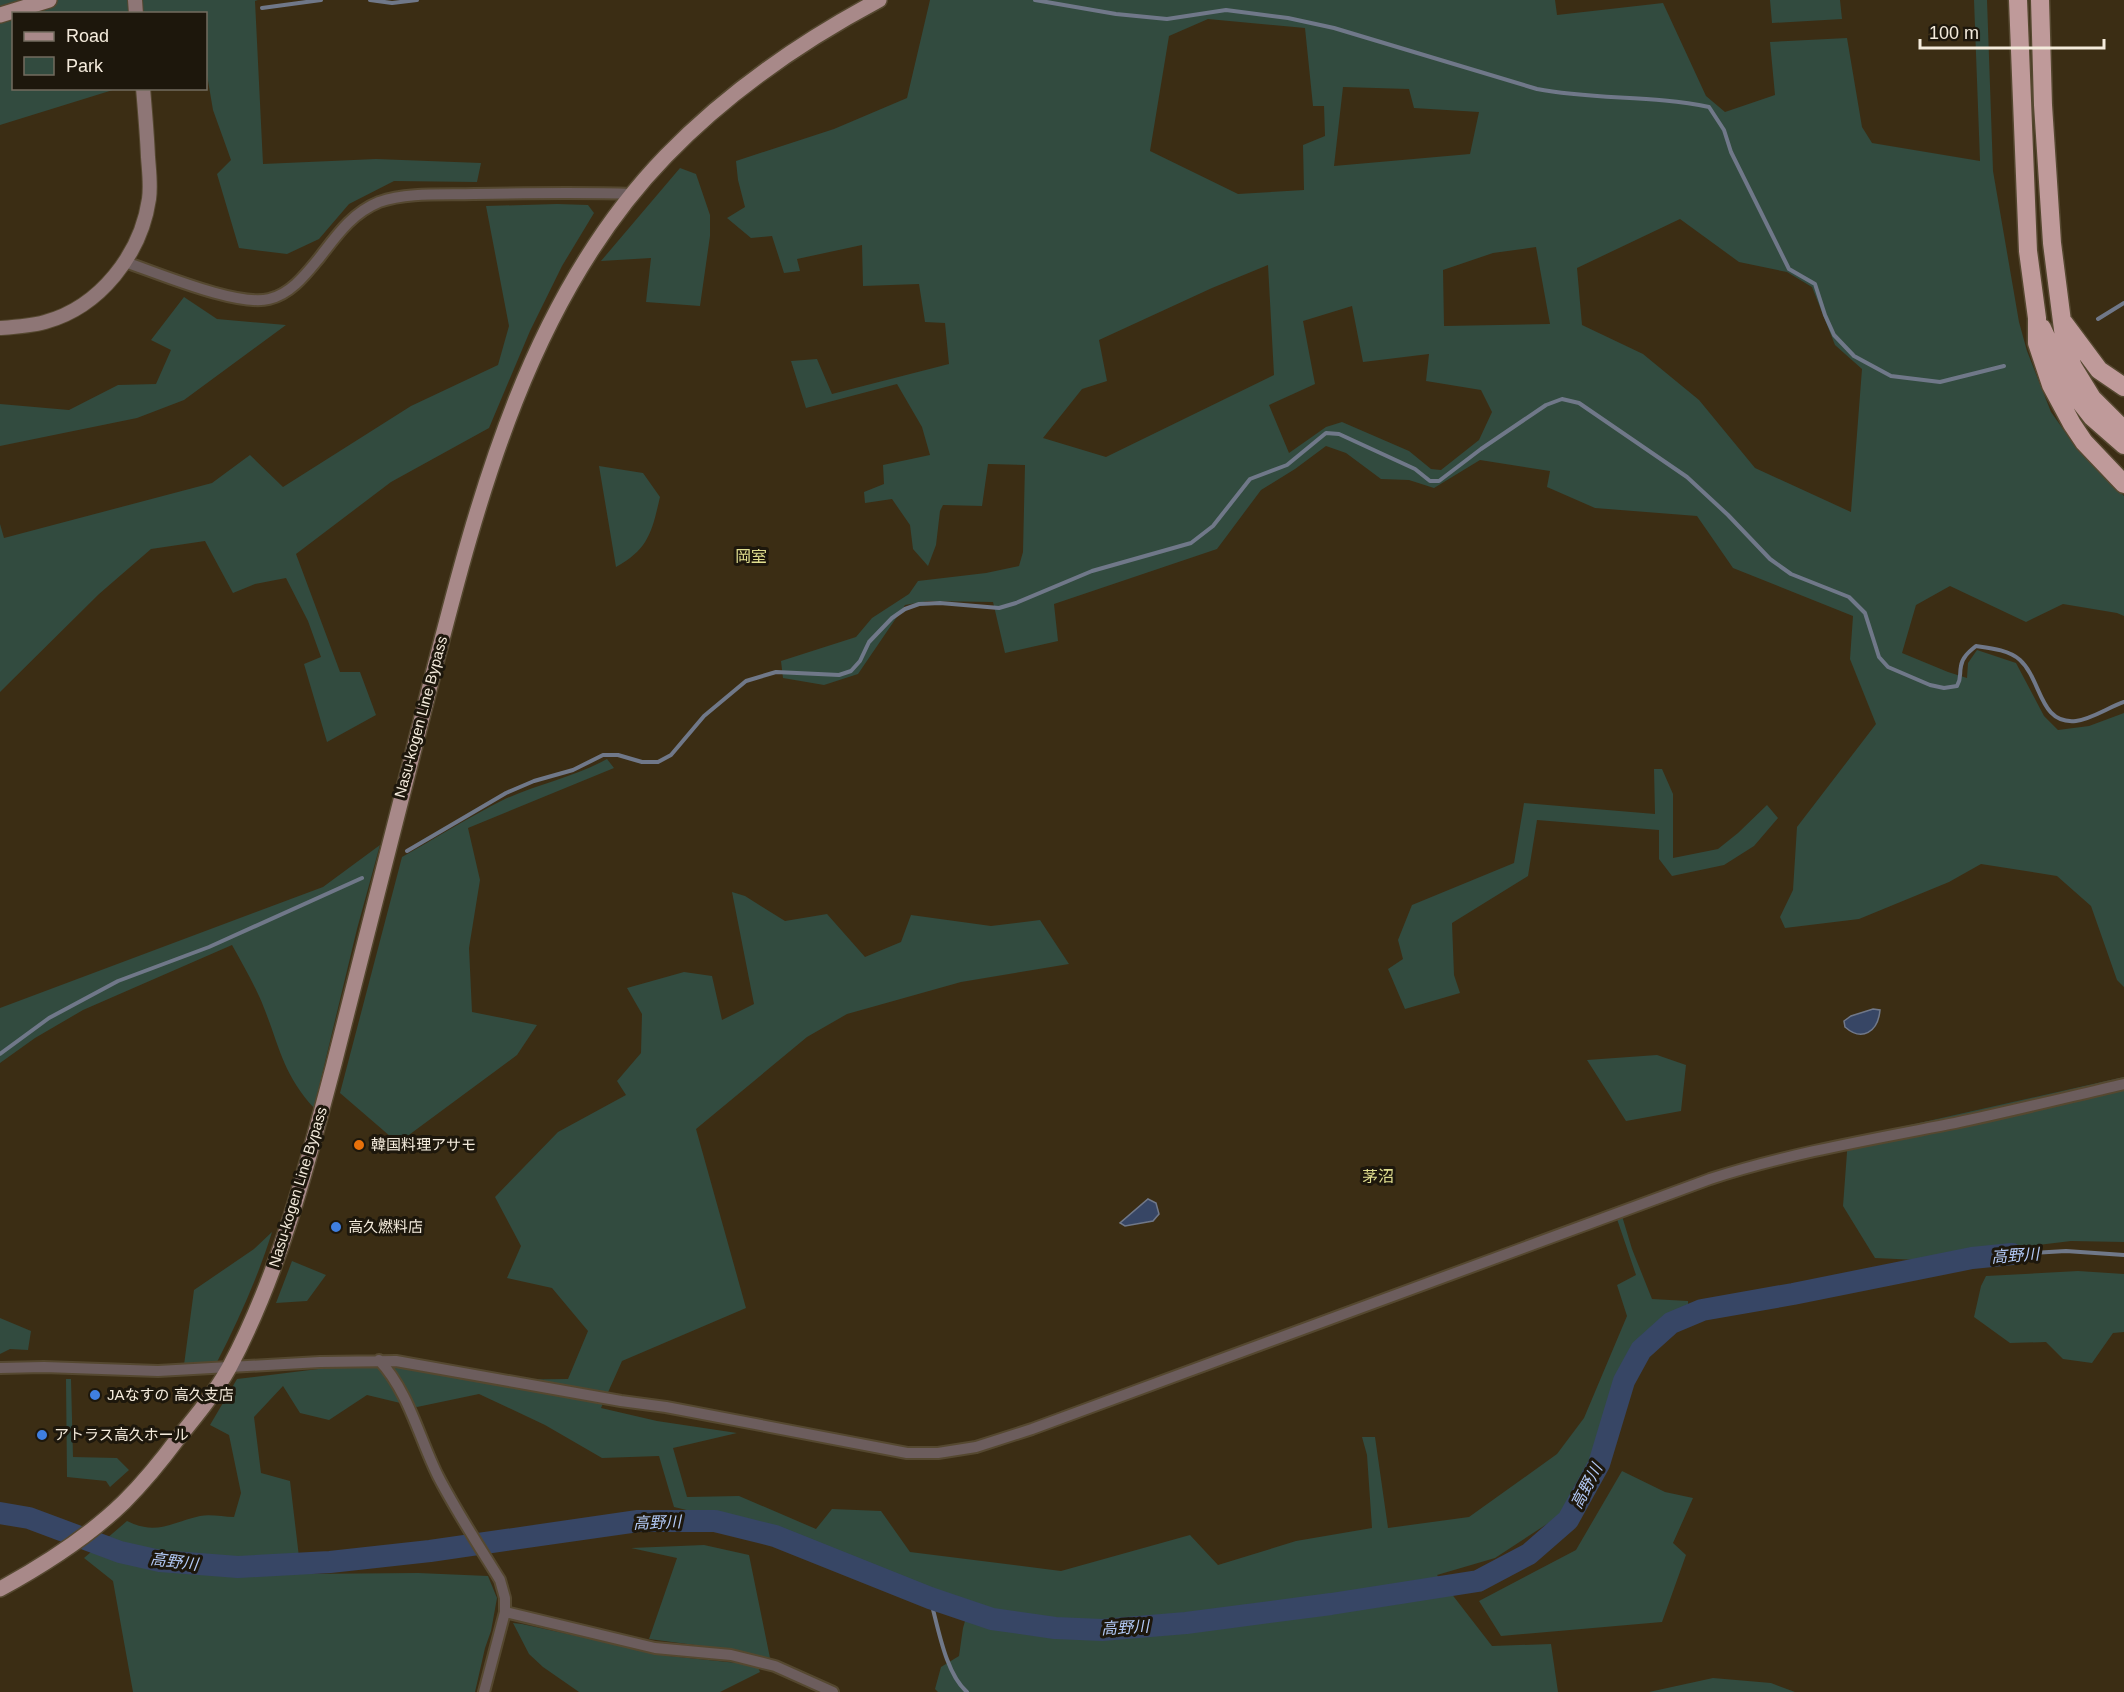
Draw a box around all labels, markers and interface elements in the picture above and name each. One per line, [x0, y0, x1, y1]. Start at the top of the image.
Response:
legend [12, 12, 207, 90]
scale bar [1920, 12, 2104, 50]
text: 100 m [1929, 23, 1979, 43]
text: Road [66, 26, 109, 46]
text: Park [66, 56, 104, 76]
district label: 岡室 [735, 548, 767, 565]
street label: Nasu-kogen Line Bypass [391, 634, 450, 800]
street label: Nasu-kogen Line Bypass [265, 1105, 330, 1269]
place label: 韓国料理アサモ [371, 1136, 476, 1153]
marker: 韓国料理アサモ [352, 1138, 366, 1152]
district label: 茅沼 [1362, 1168, 1394, 1185]
place label: 高久燃料店 [348, 1218, 423, 1235]
marker: 高久燃料店 [329, 1220, 343, 1234]
water label: 高野川 [1990, 1245, 2042, 1266]
place label: JAなすの 高久支店 [107, 1386, 234, 1403]
marker: JAなすの 高久支店 [88, 1388, 102, 1402]
place label: アトラス高久ホール [54, 1426, 189, 1443]
marker: アトラス高久ホール [35, 1428, 49, 1442]
water label: 高野川 [1568, 1459, 1606, 1511]
water label: 高野川 [633, 1513, 683, 1532]
water label: 高野川 [149, 1550, 201, 1573]
water label: 高野川 [1101, 1618, 1151, 1637]

